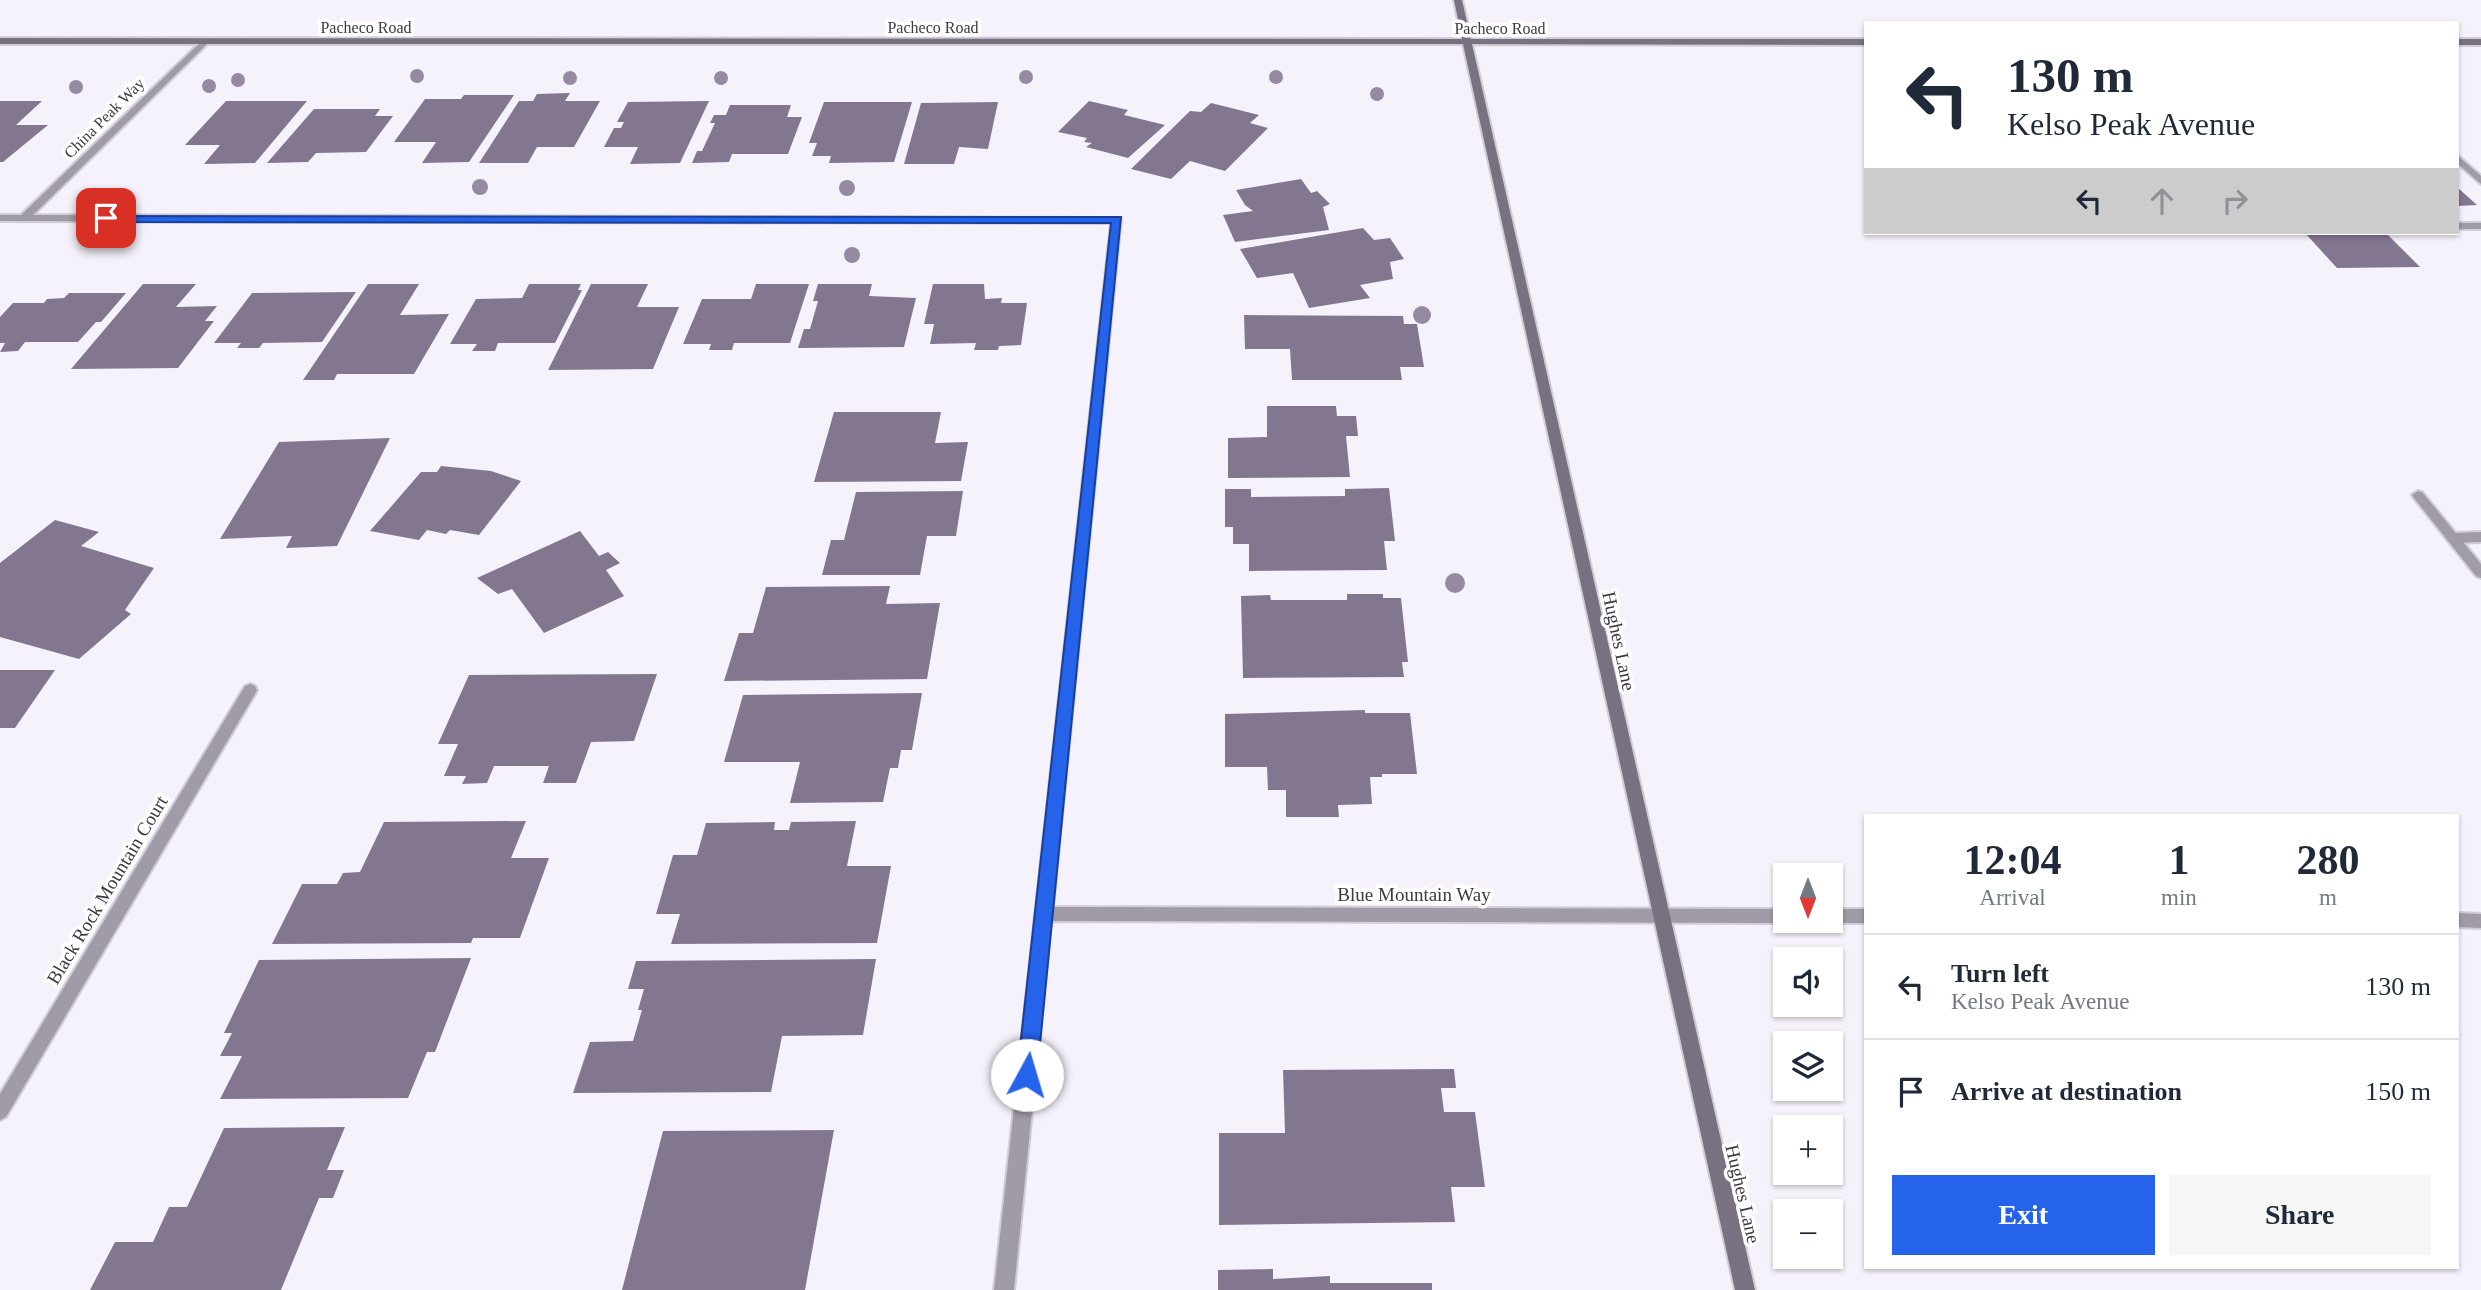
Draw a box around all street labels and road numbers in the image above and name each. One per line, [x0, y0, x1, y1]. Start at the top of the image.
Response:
street label: Pacheco Road [320, 19, 412, 36]
street label: Pacheco Road [887, 19, 979, 36]
street label: Pacheco Road [1454, 20, 1546, 37]
street label: China Peak Way [61, 75, 148, 162]
street label: Hughes Lane [1598, 590, 1640, 692]
street label: Black Rock Mountain Court [42, 791, 172, 988]
street label: Blue Mountain Way [1337, 884, 1491, 905]
street label: Hughes Lane [1721, 1143, 1765, 1245]

